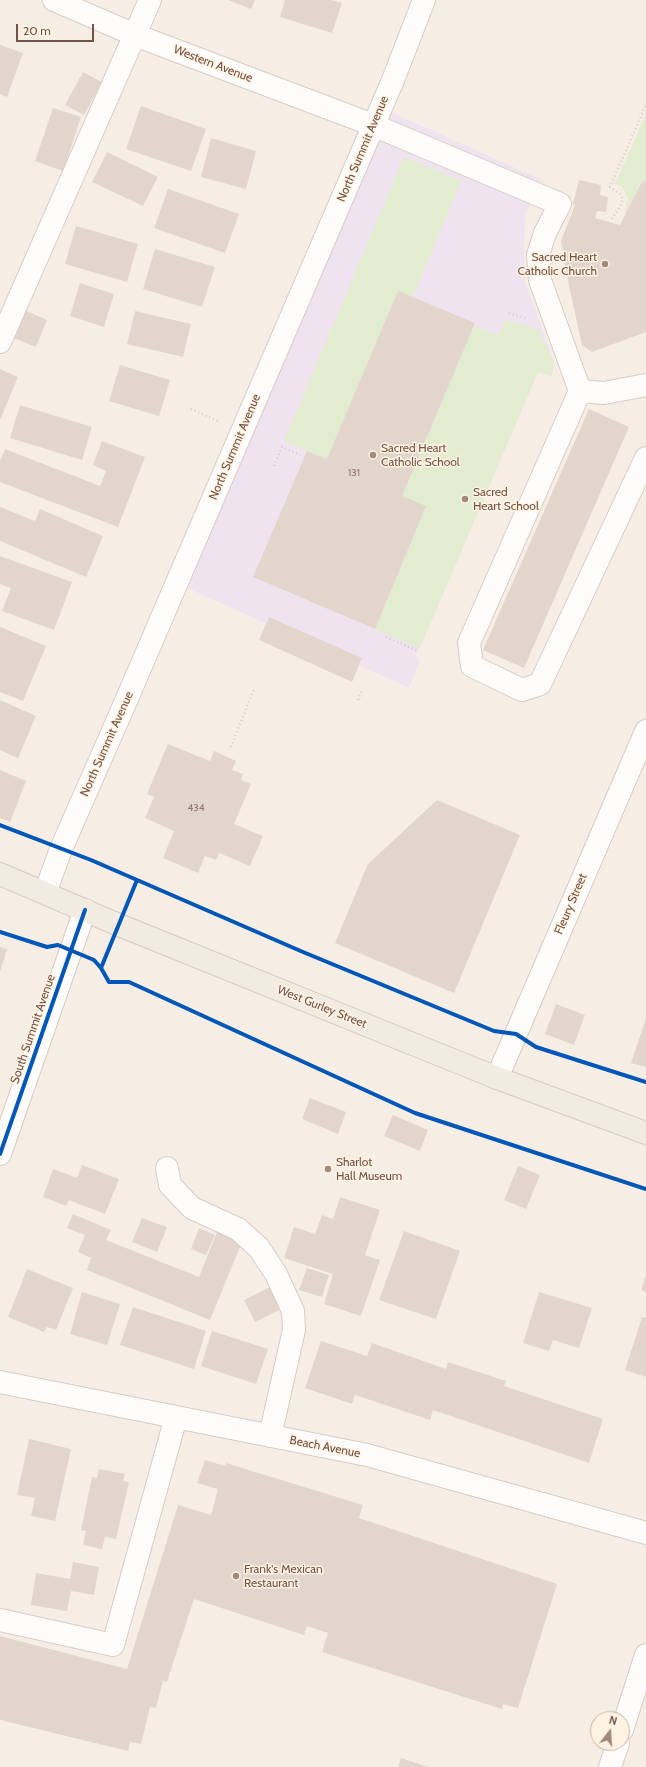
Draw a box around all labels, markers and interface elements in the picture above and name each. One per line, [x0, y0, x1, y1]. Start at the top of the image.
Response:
scale bar [18, 16, 96, 42]
text: 20 m [23, 23, 51, 38]
street label: Western Avenue [171, 42, 255, 86]
street label: North Summit Avenue [334, 94, 392, 204]
place label: Sacred Heart Catholic Church [518, 250, 597, 278]
marker: Sacred Heart Catholic Church [600, 259, 610, 269]
street label: North Summit Avenue [206, 392, 264, 502]
place label: Sacred Heart Catholic School [381, 441, 460, 469]
marker: Sacred Heart Catholic School [368, 450, 378, 460]
house number: 131 [348, 467, 360, 479]
place label: Sacred Heart School [473, 485, 539, 513]
marker: Sacred Heart School [460, 494, 470, 504]
street label: North Summit Avenue [77, 689, 137, 799]
house number: 434 [188, 802, 204, 814]
street label: Fleury Street [552, 871, 590, 937]
street label: South Summit Avenue [8, 972, 58, 1086]
street label: West Gurley Street [275, 982, 369, 1032]
place label: Sharlot Hall Museum [336, 1155, 402, 1183]
marker: Sharlot Hall Museum [323, 1164, 333, 1174]
street label: Beach Avenue [288, 1433, 362, 1461]
place label: Frank's Mexican Restaurant [244, 1562, 323, 1590]
marker: Frank's Mexican Restaurant [231, 1571, 241, 1581]
north arrow [590, 1711, 630, 1751]
text: N [607, 1713, 619, 1728]

